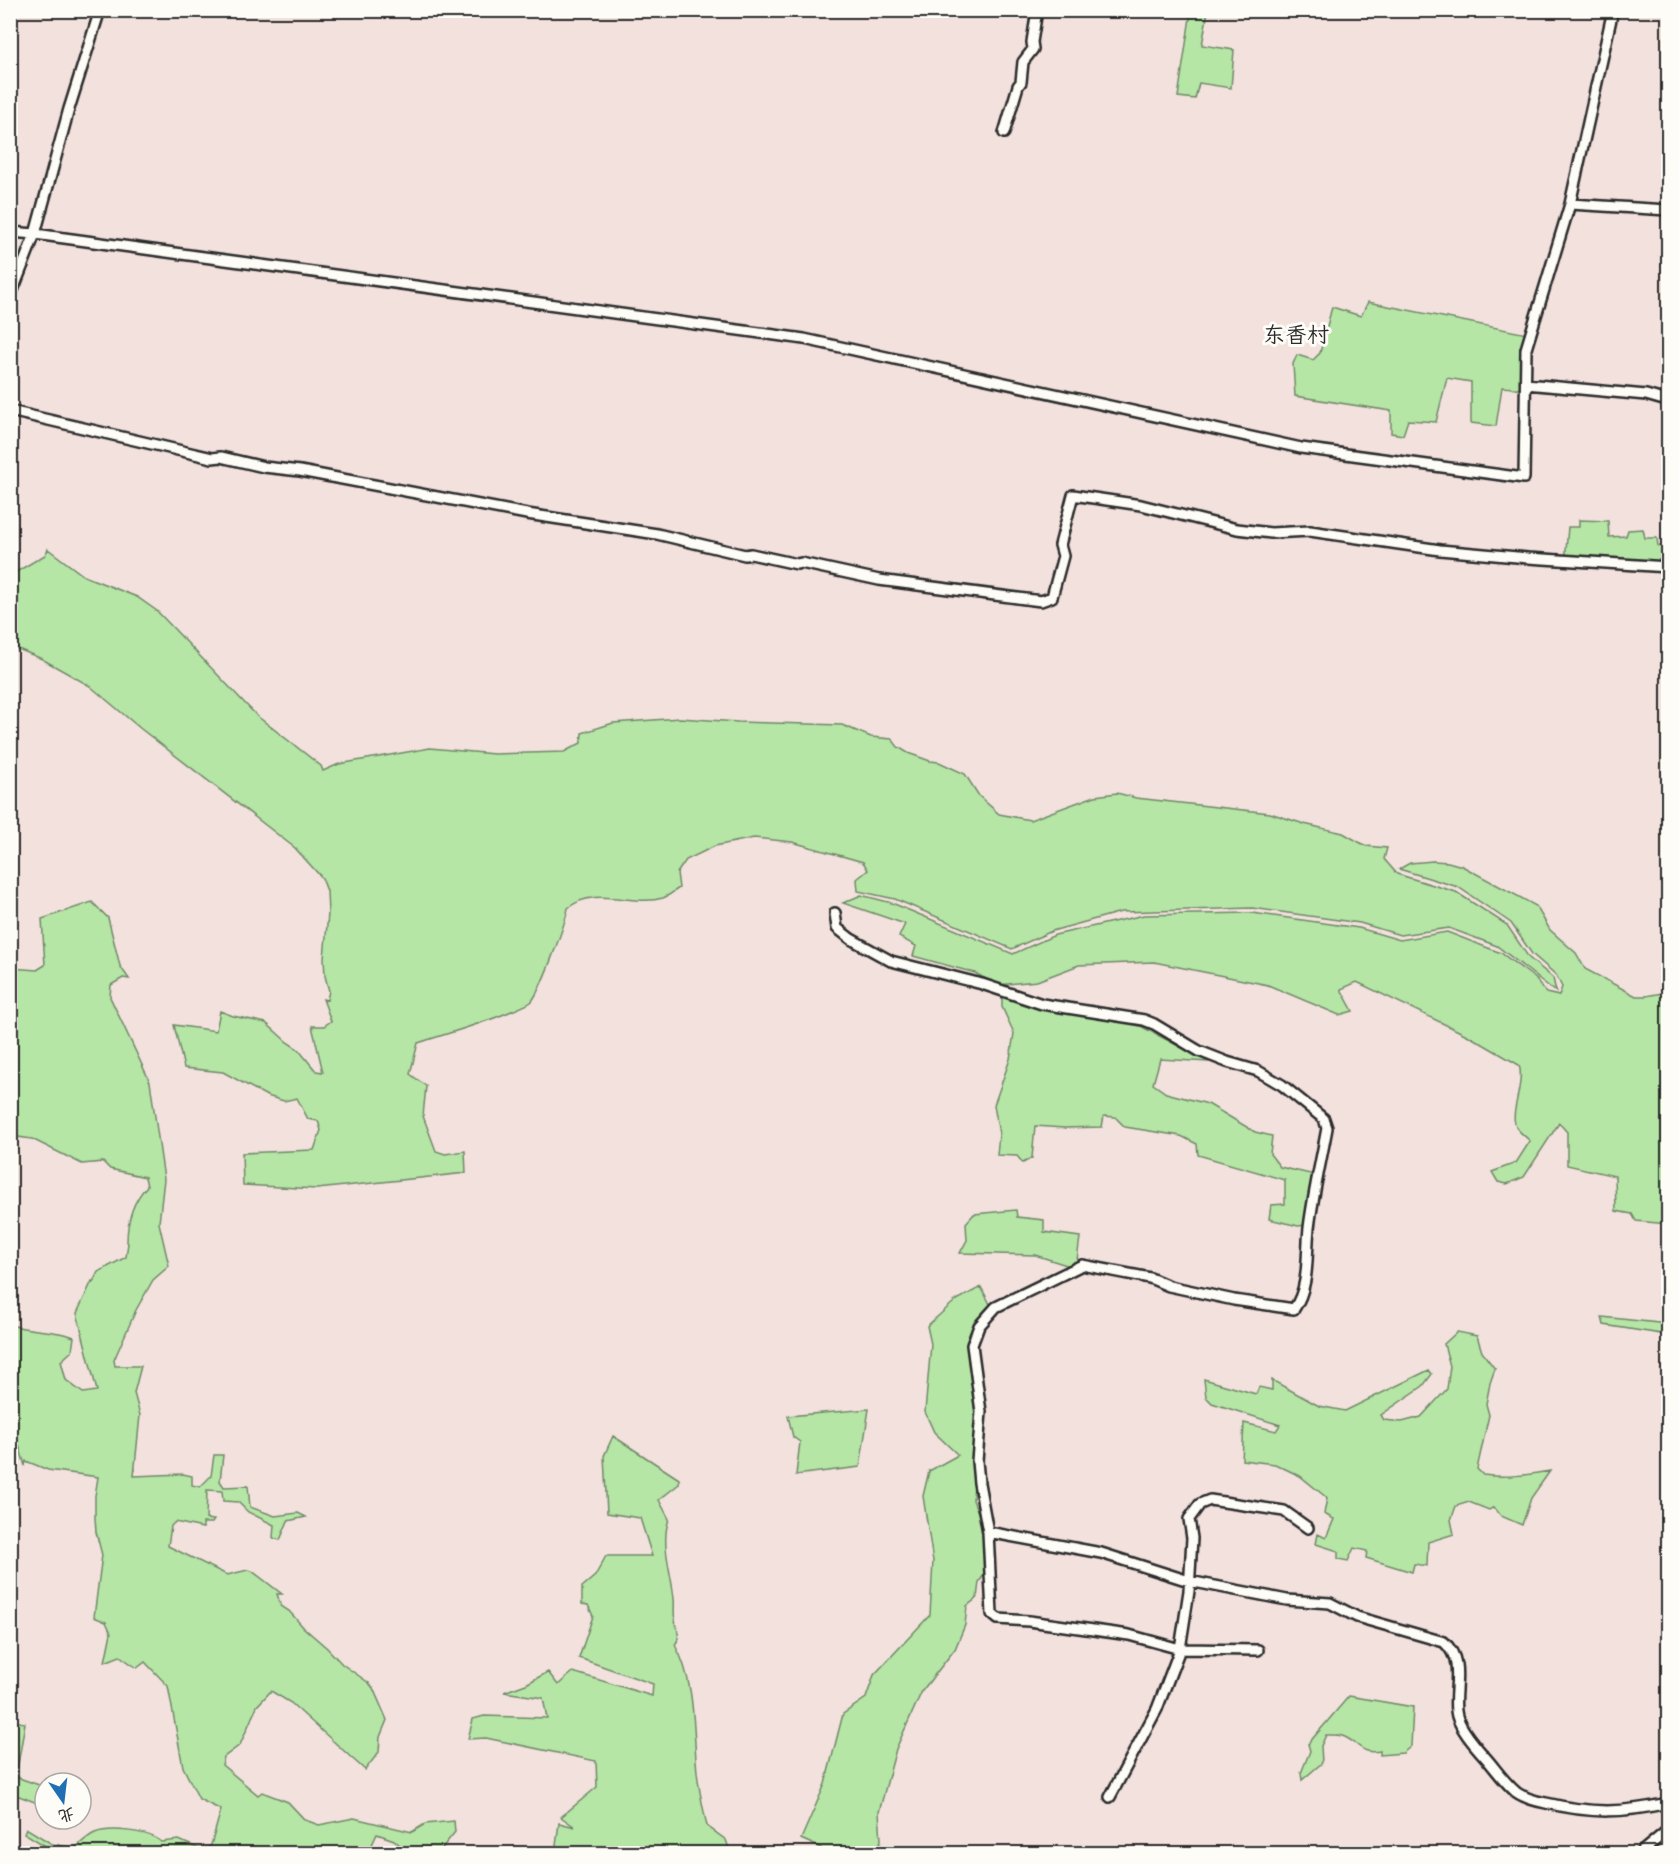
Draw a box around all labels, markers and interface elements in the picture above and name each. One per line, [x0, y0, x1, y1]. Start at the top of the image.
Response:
district label: 东香村 [1263, 322, 1329, 350]
north arrow [33, 1771, 93, 1831]
text: 北 [56, 1802, 77, 1826]

